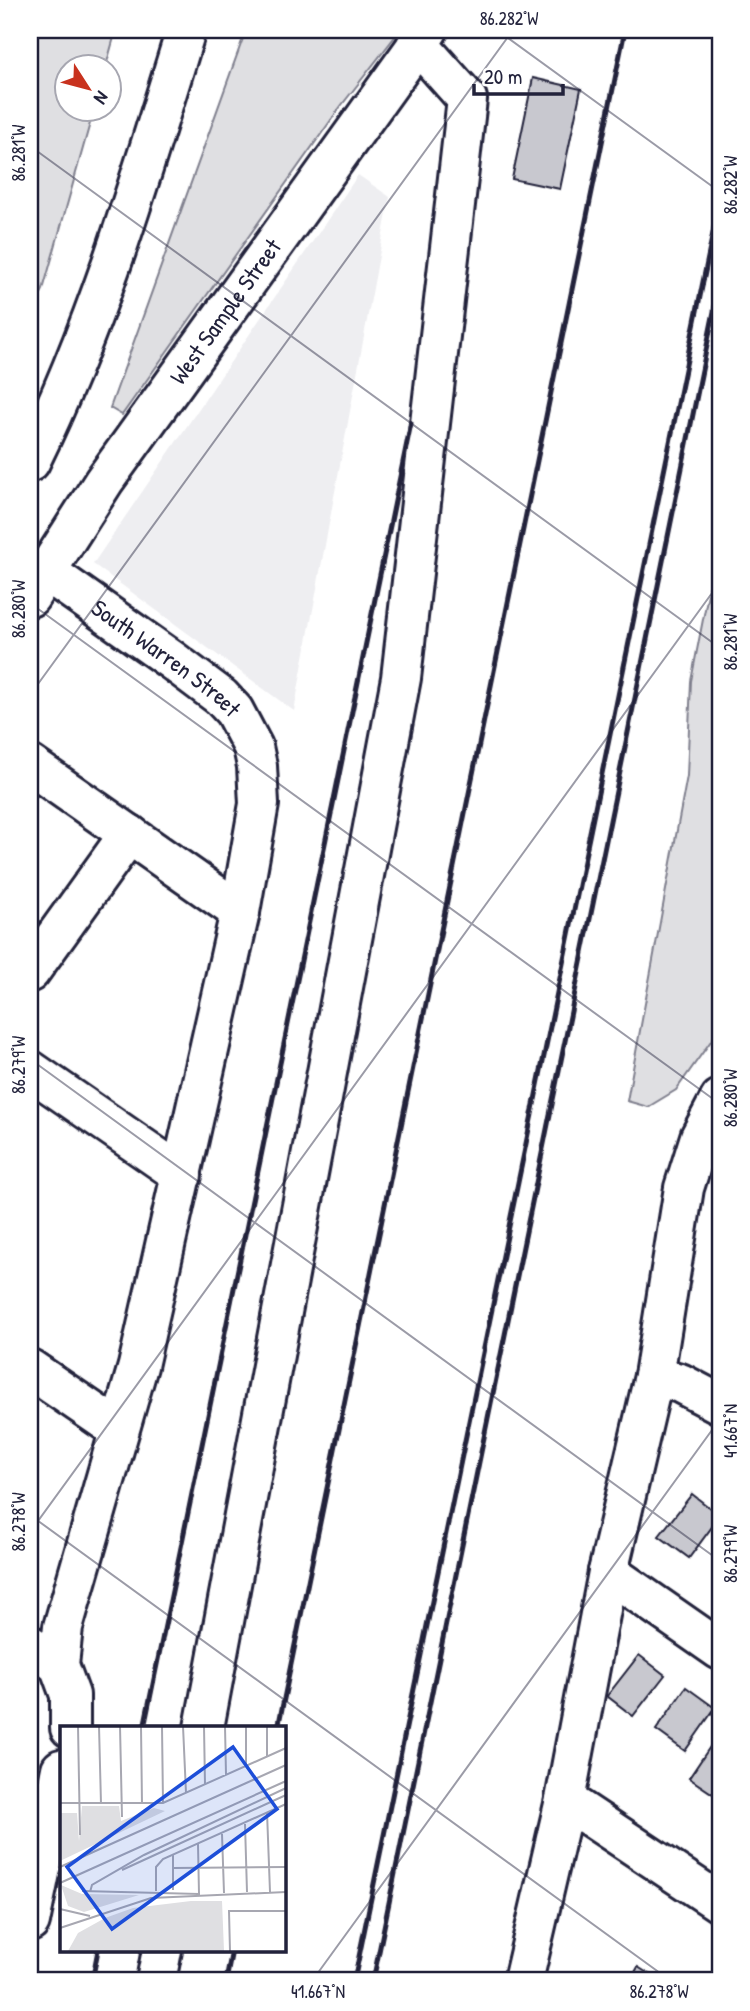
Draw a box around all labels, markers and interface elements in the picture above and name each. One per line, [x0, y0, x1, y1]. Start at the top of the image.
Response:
text: 86.282°W [480, 6, 538, 31]
north arrow [52, 52, 122, 122]
scale bar [474, 52, 563, 96]
text: 20 m [484, 62, 522, 91]
text: N [88, 86, 115, 110]
text: 86.281°W [6, 125, 31, 181]
text: 86.282°W [718, 156, 743, 214]
street label: West Sample Street [162, 231, 288, 390]
text: 86.280°W [6, 580, 31, 638]
street label: South Warren Street [85, 591, 249, 724]
text: 86.281°W [718, 614, 743, 670]
text: 86.279°W [6, 1036, 31, 1094]
text: 86.280°W [718, 1069, 743, 1127]
text: 41.667°N [718, 1404, 743, 1458]
text: 86.278°W [6, 1492, 31, 1552]
text: 86.279°W [718, 1525, 743, 1583]
inset map [60, 1726, 285, 1952]
text: 41.667°N [291, 1979, 345, 2004]
text: 86.278°W [629, 1979, 689, 2004]

